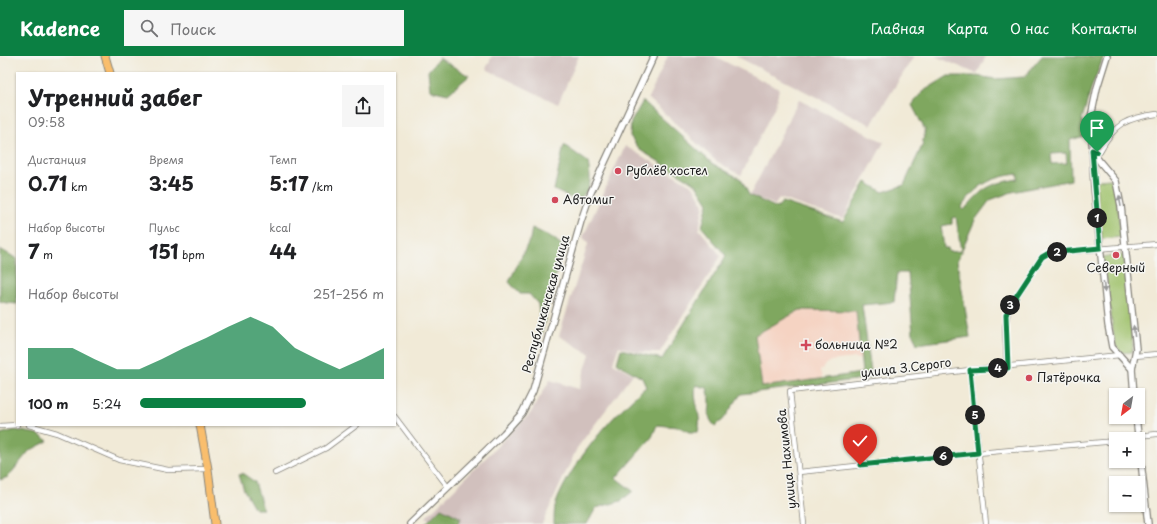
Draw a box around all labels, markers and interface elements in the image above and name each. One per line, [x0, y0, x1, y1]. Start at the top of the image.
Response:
search box [124, 10, 404, 46]
text: Kadence [20, 14, 100, 42]
icon: search [138, 17, 160, 39]
text: Поиск [170, 17, 216, 40]
text: Главная [871, 18, 925, 39]
text: Карта [947, 18, 988, 39]
text: О нас [1010, 18, 1049, 39]
text: Контакты [1071, 18, 1137, 39]
text: Утренний забег [28, 80, 202, 113]
button: share [342, 85, 384, 127]
pin [1080, 111, 1114, 152]
text: 09:58 [28, 112, 65, 131]
icon: arrive [1086, 117, 1108, 139]
text: Дистанция [28, 151, 86, 168]
text: Время [149, 151, 184, 168]
text: Темп [269, 151, 297, 168]
place label: Рублёв хостел [626, 161, 708, 179]
marker: Рублёв хостел [613, 166, 623, 176]
text: 0.71 [28, 168, 67, 198]
text: 3:45 [149, 168, 194, 198]
text: 5:17 [269, 168, 309, 198]
text: km [67, 178, 87, 195]
text: /km [309, 178, 333, 195]
place label: Автомиг [563, 190, 614, 208]
marker: Автомиг [550, 195, 560, 205]
one-way arrow [1117, 195, 1123, 208]
pin: 1 [1087, 208, 1107, 228]
text: 1 [1094, 209, 1100, 226]
text: Набор высоты [28, 219, 105, 236]
text: Пульс [149, 219, 180, 236]
text: kcal [269, 219, 291, 236]
street label: Республиканская улица [517, 232, 574, 375]
text: 7 [28, 236, 39, 266]
text: 151 [149, 236, 179, 266]
text: 44 [269, 236, 297, 266]
pin: 2 [1047, 242, 1067, 262]
text: 2 [1053, 243, 1061, 260]
text: m [39, 246, 53, 263]
text: bpm [179, 246, 205, 263]
marker: Северный [1111, 250, 1121, 260]
place label: Северный [1087, 258, 1145, 276]
one-way arrow [1101, 281, 1107, 293]
text: Набор высоты [28, 284, 119, 303]
text: 251–256 m [313, 284, 384, 303]
pin: 3 [1000, 295, 1020, 315]
text: 3 [1006, 296, 1014, 313]
one-way arrow [1131, 325, 1138, 337]
place label: больница №2 [815, 335, 898, 353]
marker: больница №2 [800, 339, 812, 351]
street label: улица З.Серого [859, 352, 953, 382]
pin: 4 [988, 358, 1008, 378]
text: 4 [994, 359, 1002, 376]
place label: Пятёрочка [1037, 368, 1101, 386]
marker: Пятёрочка [1024, 373, 1034, 383]
north arrow [1109, 388, 1145, 424]
map controls [1109, 388, 1145, 512]
text: 100 m [28, 394, 69, 413]
text: 5:24 [92, 394, 122, 413]
pin: 5 [965, 405, 985, 425]
text: 5 [971, 406, 979, 423]
street label: улица Нахимова [772, 408, 800, 510]
pin [843, 424, 877, 465]
icon: check [849, 430, 871, 452]
button: + [1109, 432, 1145, 468]
pin: 6 [933, 446, 953, 466]
text: 6 [939, 447, 947, 464]
button: − [1109, 476, 1145, 512]

